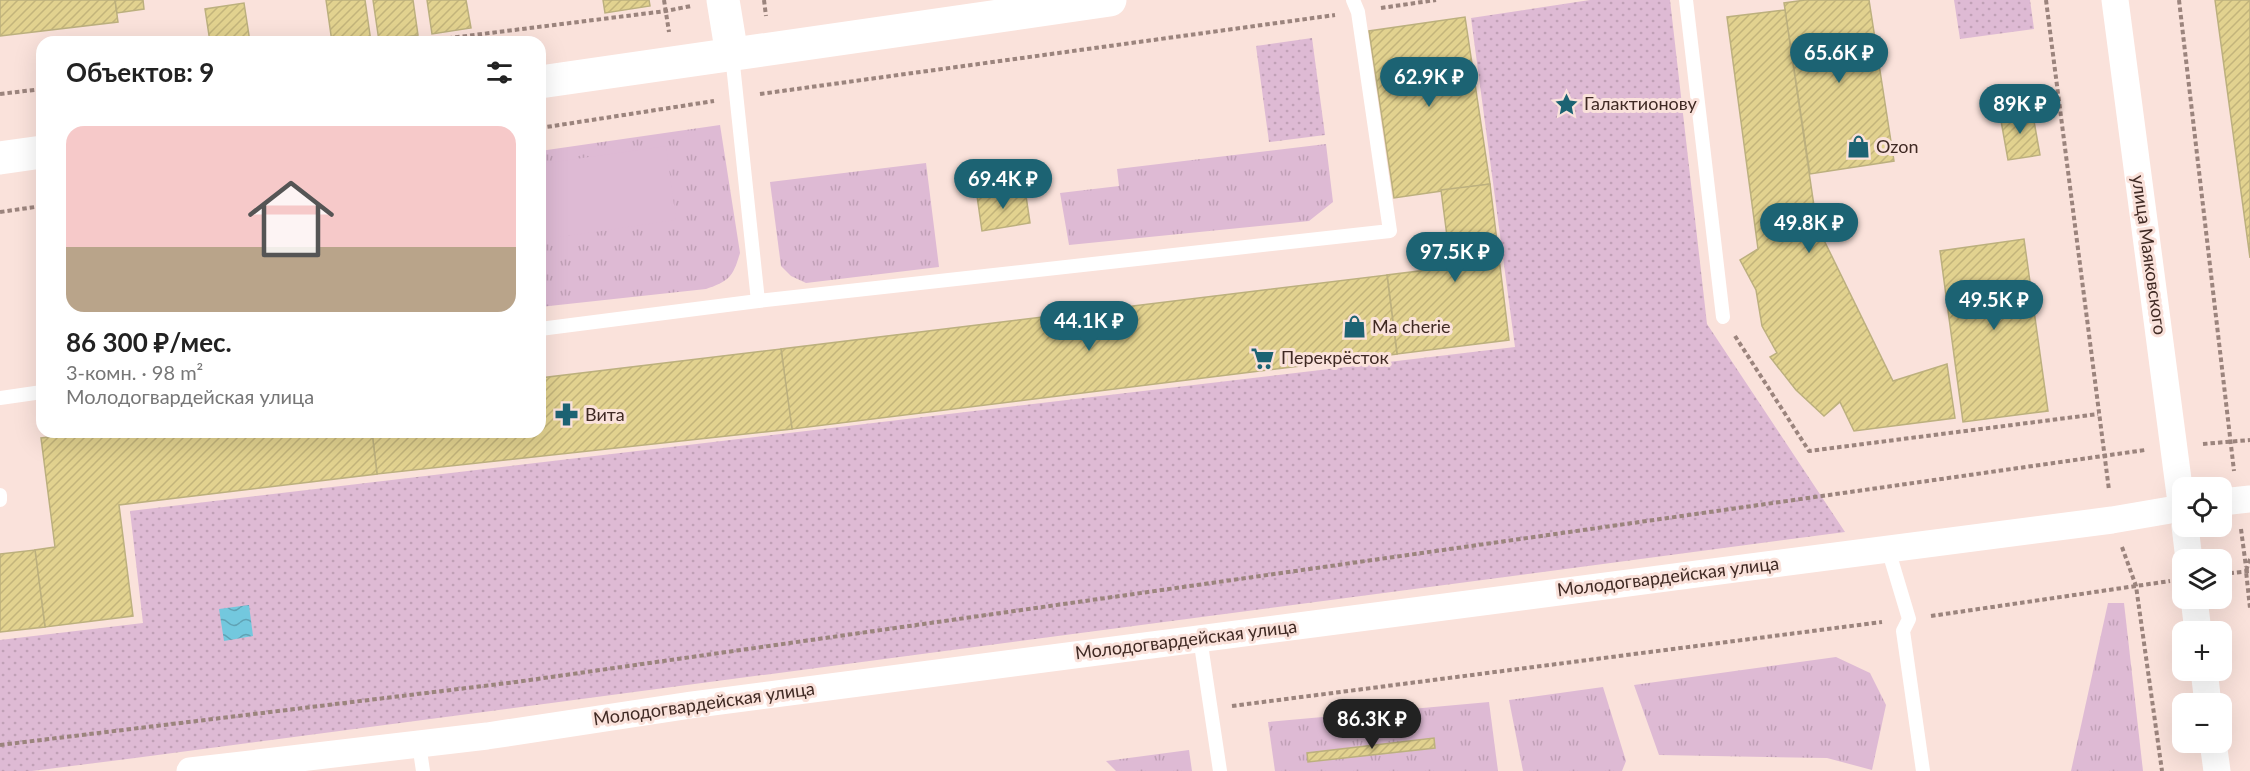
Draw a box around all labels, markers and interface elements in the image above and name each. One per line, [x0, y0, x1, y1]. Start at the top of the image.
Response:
pin: 65.6K ₽ [1784, 33, 1894, 84]
text: 65.6K ₽ [1804, 40, 1874, 64]
text: Объектов: 9 [66, 56, 214, 88]
icon: filters [483, 56, 516, 89]
pin: 62.9K ₽ [1374, 57, 1484, 108]
text: 62.9K ₽ [1394, 64, 1464, 88]
pin: 89K ₽ [1978, 84, 2062, 135]
place icon: Галактионову [1553, 91, 1579, 117]
text: 89K ₽ [1993, 91, 2047, 115]
place label: Галактионову [1584, 92, 1697, 114]
shop icon: Ozon [1845, 134, 1871, 160]
place label: Ozon [1876, 135, 1918, 157]
pin: 69.4K ₽ [948, 159, 1058, 210]
icon: home [237, 165, 345, 273]
text: 69.4K ₽ [968, 166, 1038, 190]
street label: улица Маяковского [2128, 174, 2172, 336]
pin: 49.8K ₽ [1754, 203, 1864, 254]
text: 49.8K ₽ [1774, 210, 1844, 234]
pin: 97.5K ₽ [1400, 232, 1510, 283]
text: 97.5K ₽ [1420, 239, 1490, 263]
pin: 49.5K ₽ [1939, 280, 2049, 331]
text: 49.5K ₽ [1959, 287, 2029, 311]
pin: 44.1K ₽ [1034, 301, 1144, 352]
text: 44.1K ₽ [1054, 308, 1124, 332]
shop icon: Ma cherie [1341, 314, 1367, 340]
place label: Ma cherie [1372, 315, 1451, 337]
text: 86 300 ₽/мес. [66, 326, 232, 358]
supermarket icon: Перекрёсток [1250, 345, 1276, 371]
place label: Перекрёсток [1281, 346, 1389, 368]
text: 3-комн. · 98 m² [66, 360, 203, 384]
text: Молодогвардейская улица [66, 384, 314, 408]
pharmacy icon: Вита [554, 402, 580, 428]
place label: Вита [585, 403, 625, 425]
map controls [2172, 477, 2232, 753]
button: locate [2172, 477, 2232, 537]
button: layers [2172, 549, 2232, 609]
street label: Молодогвардейская улица [1556, 551, 1780, 601]
street label: Молодогвардейская улица [1074, 614, 1298, 664]
button: + [2172, 621, 2232, 681]
street label: Молодогвардейская улица [592, 677, 816, 729]
button: − [2172, 693, 2232, 753]
pin: 86.3K ₽ [1317, 699, 1427, 750]
text: 86.3K ₽ [1337, 706, 1407, 730]

